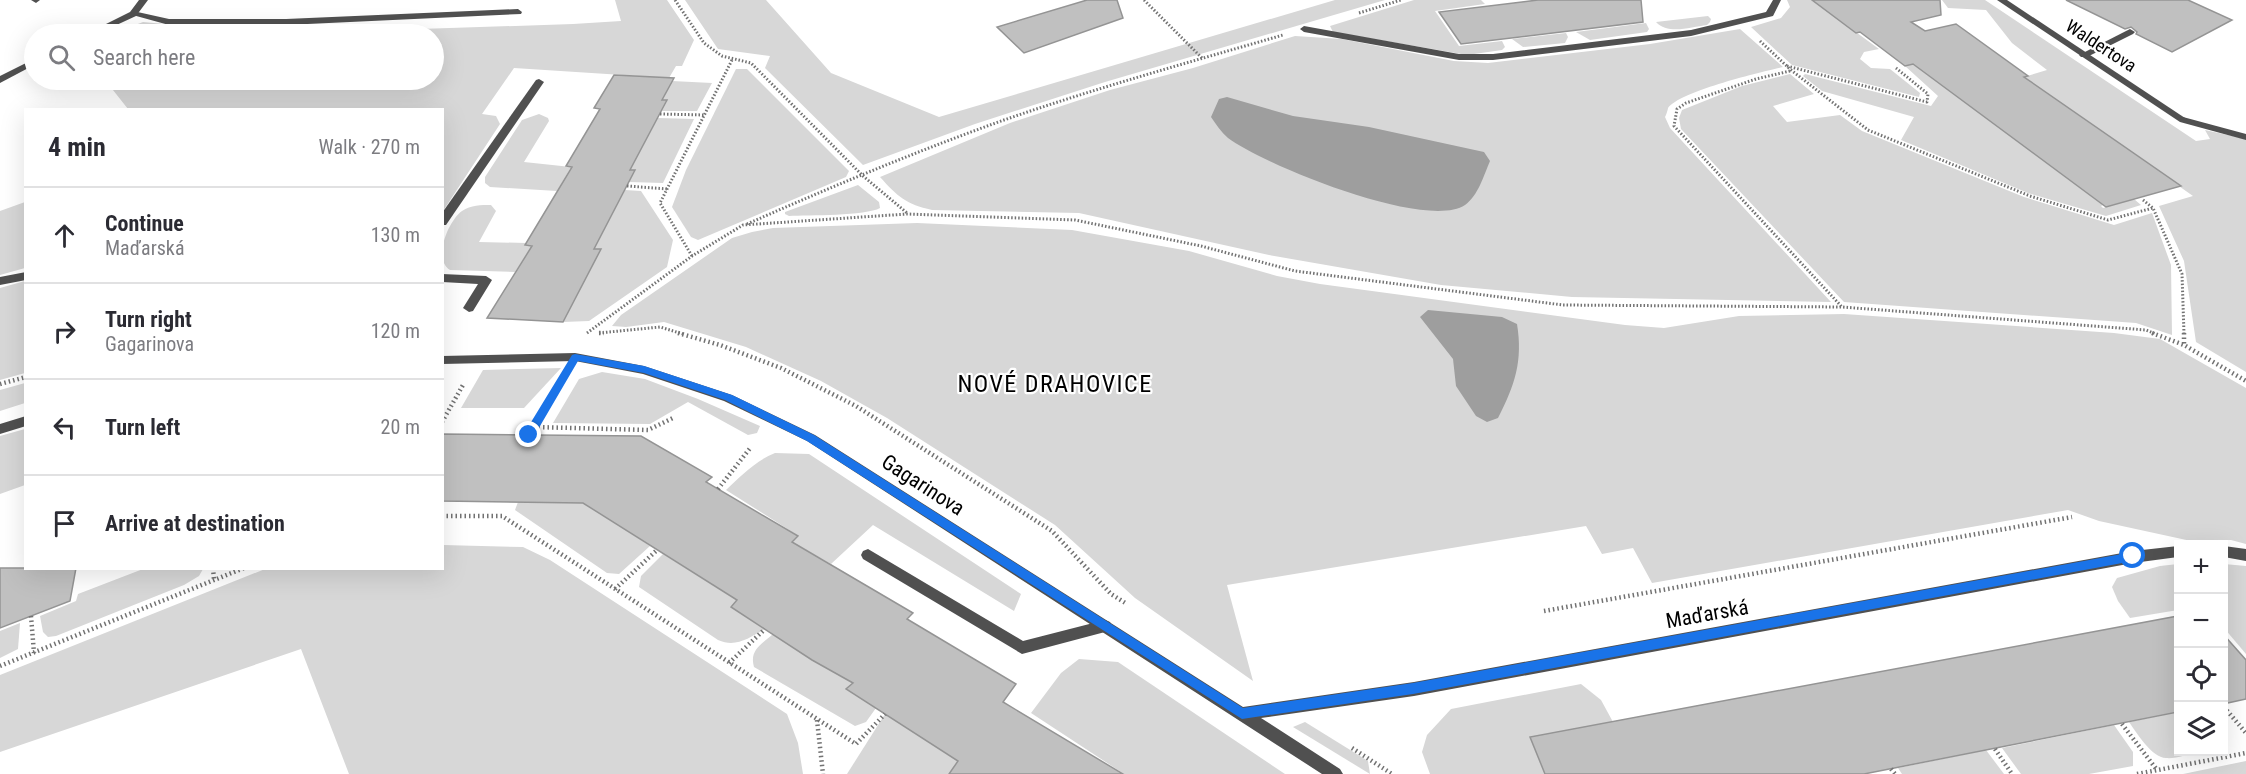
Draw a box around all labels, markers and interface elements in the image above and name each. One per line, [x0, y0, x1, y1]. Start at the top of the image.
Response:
street label: Waldertova [2062, 15, 2140, 76]
search box [24, 24, 444, 90]
icon: search [45, 41, 78, 74]
text: Search here [93, 45, 195, 70]
text: 4 min [48, 132, 106, 162]
text: Walk · 270 m [319, 135, 420, 159]
text: Continue [105, 211, 184, 236]
icon: ahead [48, 219, 81, 252]
text: 130 m [371, 223, 420, 247]
text: Maďarská [105, 236, 184, 260]
text: Turn right [105, 307, 192, 332]
icon: right [48, 315, 81, 348]
text: 120 m [371, 319, 420, 343]
text: Gagarinova [105, 332, 194, 356]
district label: NOVÉ DRAHOVICE [957, 370, 1153, 398]
icon: left [48, 411, 81, 444]
text: Turn left [105, 415, 180, 440]
text: 20 m [381, 415, 420, 439]
route end [515, 421, 541, 447]
street label: Gagarinova [877, 449, 969, 521]
icon: arrive [48, 507, 81, 540]
text: Arrive at destination [105, 511, 285, 536]
map controls [2174, 540, 2228, 756]
button: + [2174, 540, 2228, 594]
route start [2119, 542, 2145, 568]
button: − [2174, 594, 2228, 648]
street label: Maďarská [1664, 595, 1750, 633]
button: locate [2174, 648, 2228, 702]
button: layers [2174, 702, 2228, 756]

